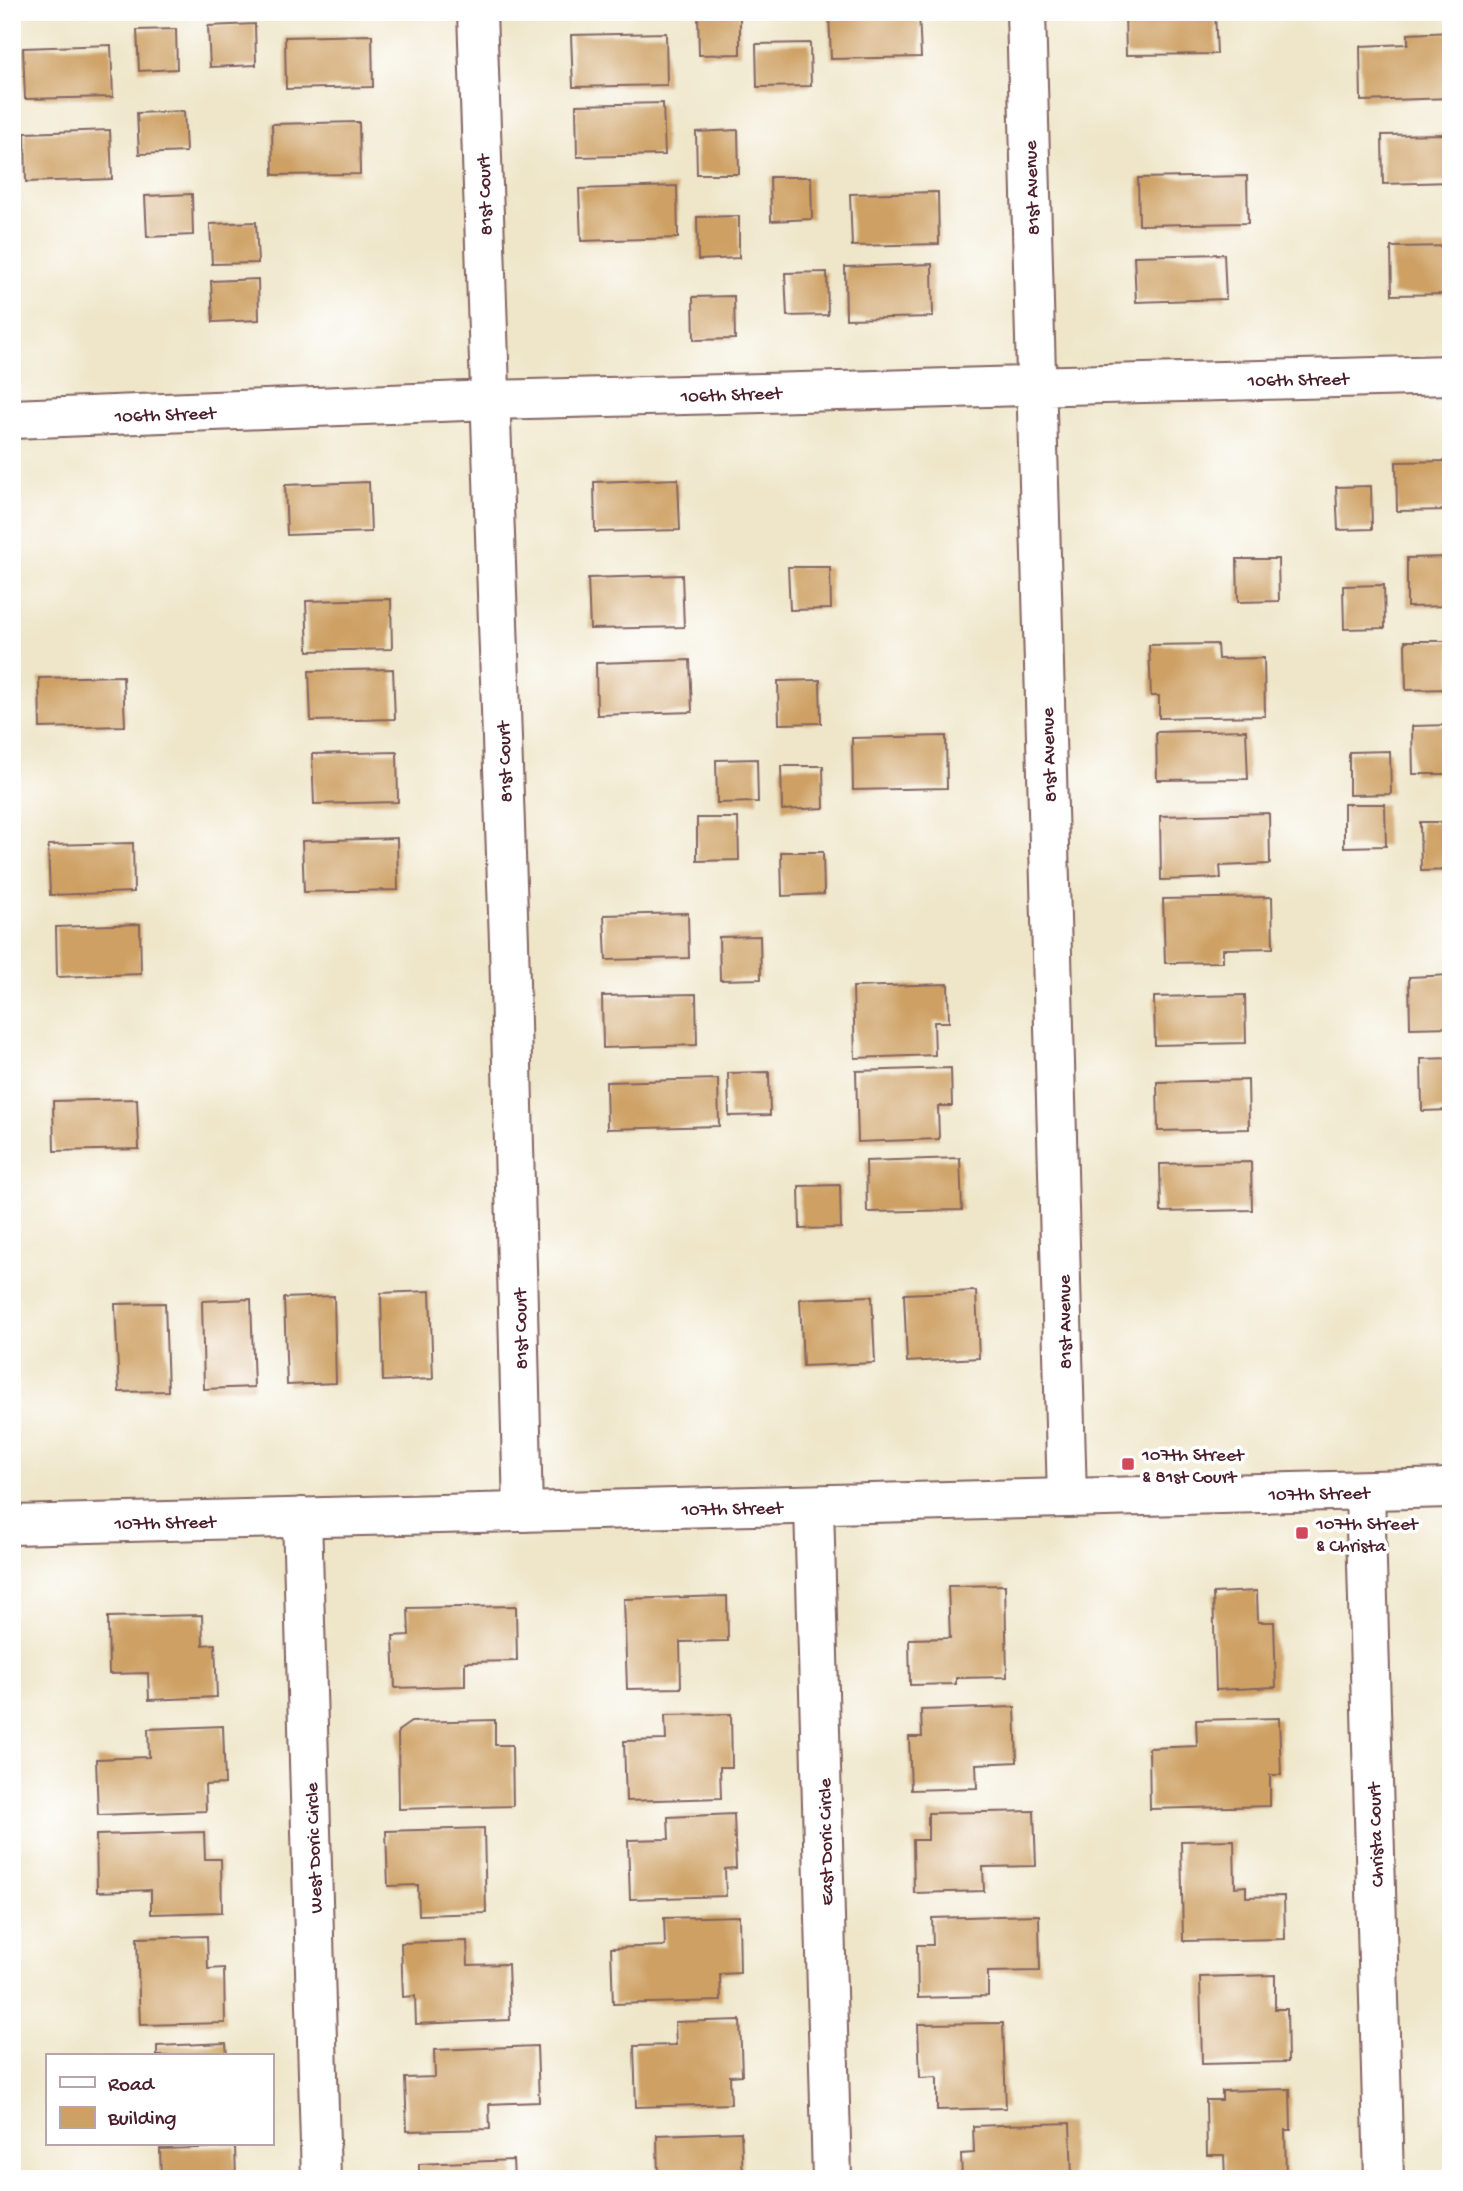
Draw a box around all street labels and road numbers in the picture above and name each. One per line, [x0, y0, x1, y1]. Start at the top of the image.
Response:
street label: 81st Avenue [1020, 140, 1047, 235]
street label: 81st Court [474, 152, 499, 236]
street label: 106th Street [1246, 369, 1351, 394]
street label: 106th Street [679, 383, 784, 410]
street label: 106th Street [113, 403, 218, 430]
street label: 81st Avenue [1037, 707, 1064, 802]
street label: 81st Court [494, 719, 519, 803]
street label: 81st Avenue [1054, 1274, 1079, 1369]
street label: 81st Court [510, 1286, 535, 1370]
street label: 107th Street [1267, 1483, 1372, 1508]
street label: 107th Street [680, 1498, 785, 1523]
street label: 107th Street [113, 1512, 218, 1537]
street label: East Doric Circle [815, 1778, 840, 1906]
street label: Christa Court [1364, 1780, 1391, 1888]
street label: West Doric Circle [302, 1782, 329, 1914]

